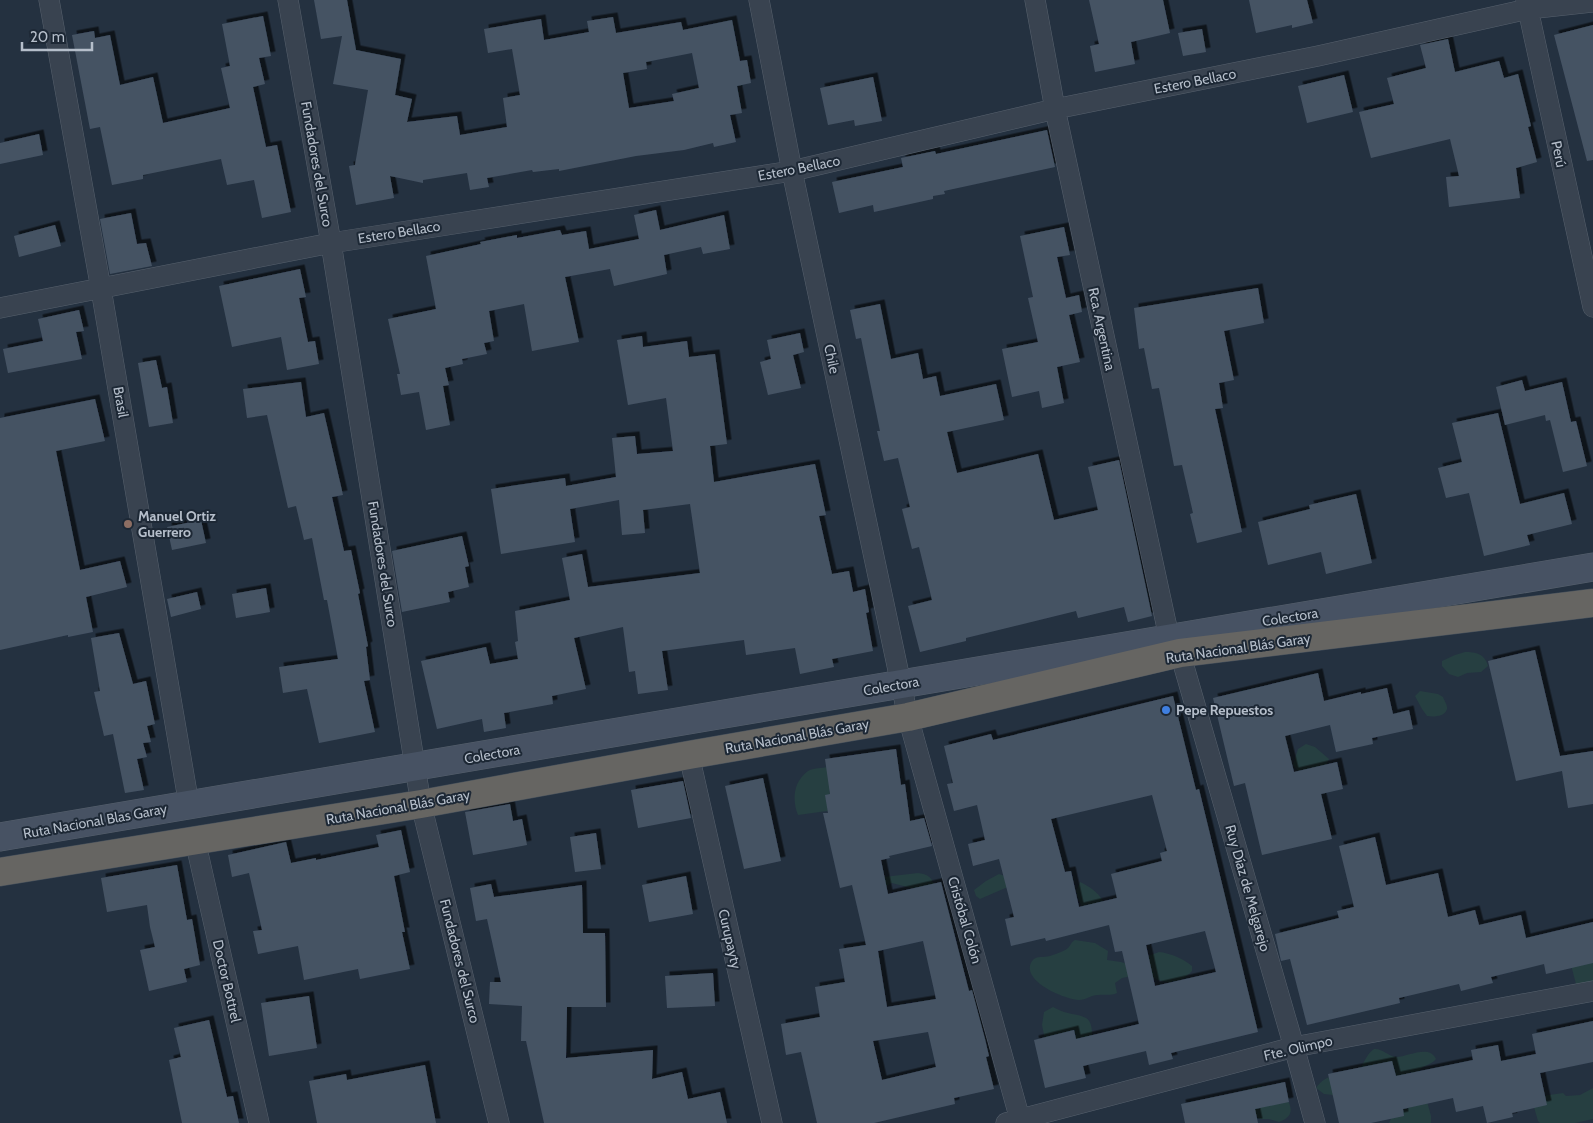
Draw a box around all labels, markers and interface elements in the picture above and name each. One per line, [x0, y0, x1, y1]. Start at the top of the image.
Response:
scale bar [22, 20, 92, 52]
text: 20 m [30, 28, 65, 46]
street label: Estero Bellaco [1152, 64, 1238, 98]
street label: Fundadores del Surco [297, 100, 337, 229]
street label: Perú [1547, 139, 1571, 169]
street label: Estero Bellaco [756, 151, 842, 185]
street label: Estero Bellaco [356, 217, 442, 247]
street label: Rca. Argentina [1084, 286, 1120, 372]
street label: Chile [820, 343, 844, 375]
street label: Brasil [109, 385, 133, 420]
street label: Fundadores del Surco [364, 500, 402, 629]
place label: Manuel Ortiz Guerrero [138, 507, 216, 541]
marker: Manuel Ortiz Guerrero [122, 518, 134, 530]
street label: Colectora [1261, 604, 1319, 630]
street label: Ruta Nacional Blás Garay [1165, 629, 1311, 667]
street label: Colectora [862, 672, 921, 700]
place label: Pepe Repuestos [1176, 701, 1273, 719]
marker: Pepe Repuestos [1160, 704, 1172, 716]
street label: Ruta Nacional Blás Garay [724, 714, 870, 758]
street label: Colectora [463, 740, 522, 768]
street label: Ruta Nacional Blás Garay [325, 785, 471, 829]
street label: Ruta Nacional Blas Garay [22, 799, 168, 843]
street label: Ruy Díaz de Melgarejo [1221, 823, 1275, 954]
street label: Cristóbal Colón [944, 874, 986, 966]
street label: Fundadores del Surco [436, 897, 484, 1025]
street label: Curupayty [714, 907, 746, 971]
street label: Doctor Bottrel [209, 938, 245, 1025]
street label: Fte. Olimpo [1262, 1031, 1334, 1065]

